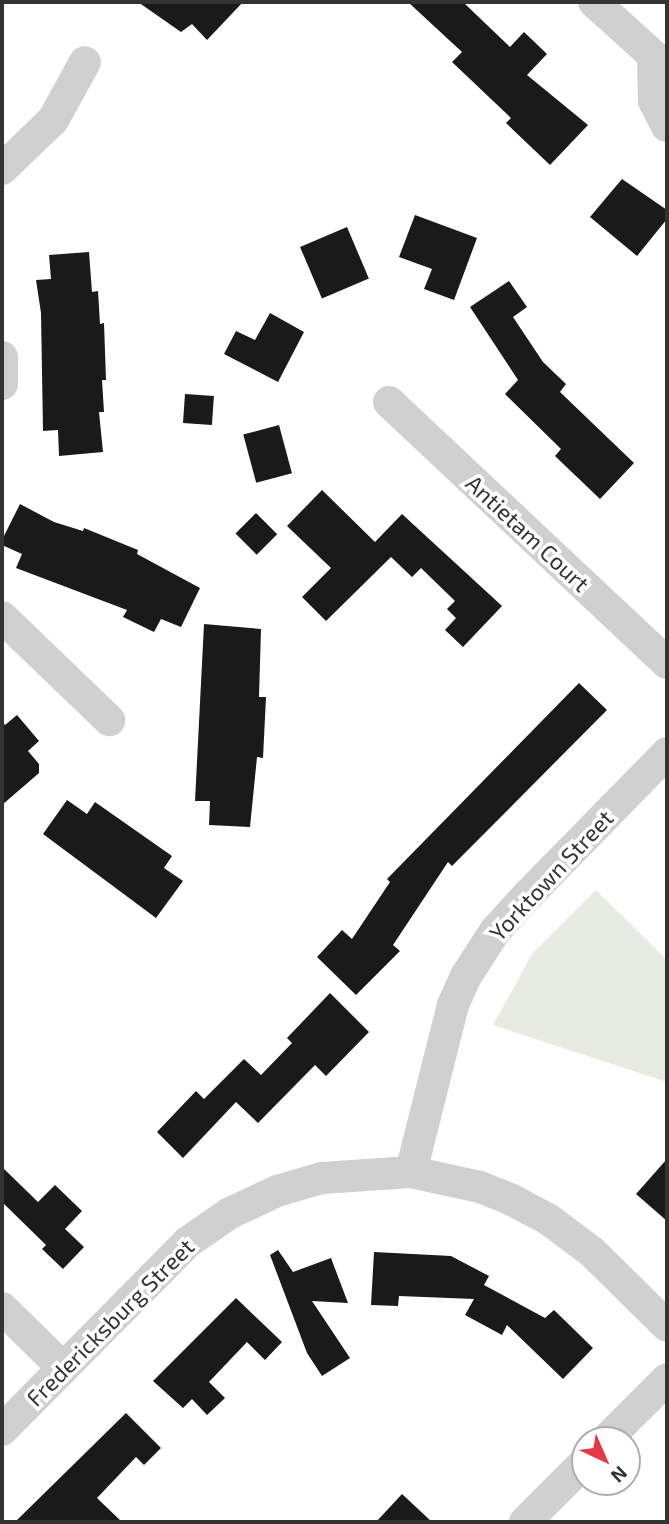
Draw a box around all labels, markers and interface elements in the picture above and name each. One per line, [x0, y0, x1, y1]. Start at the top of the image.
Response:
street label: Antietam Court [461, 469, 595, 597]
street label: Yorktown Street [483, 804, 619, 946]
street label: Fredericksburg Street [20, 1232, 200, 1412]
north arrow [571, 1426, 641, 1496]
text: N [607, 1462, 632, 1488]

